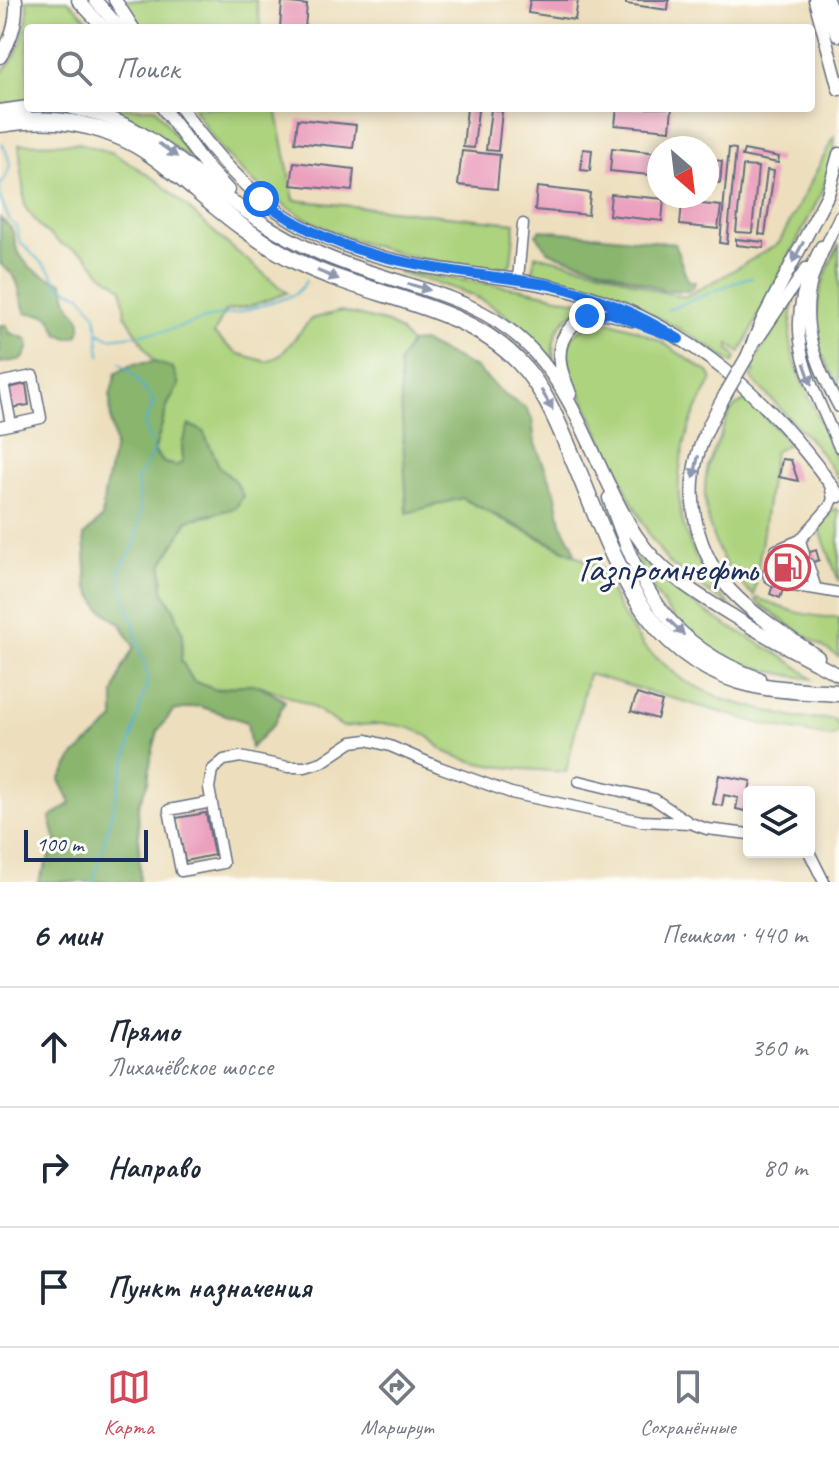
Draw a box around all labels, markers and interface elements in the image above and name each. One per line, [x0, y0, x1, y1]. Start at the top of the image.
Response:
search box [24, 24, 815, 112]
icon: search [52, 46, 96, 90]
text: Поиск [116, 49, 179, 87]
north arrow [647, 136, 719, 208]
one-way arrow [157, 142, 179, 158]
route start [243, 181, 279, 217]
one-way arrow [792, 240, 805, 263]
one-way arrow [316, 269, 340, 282]
one-way arrow [407, 281, 431, 294]
route end [569, 298, 605, 334]
one-way arrow [803, 362, 815, 386]
one-way arrow [540, 389, 554, 412]
one-way arrow [689, 455, 702, 480]
fuel station icon: Газпромнефть [764, 544, 812, 592]
place label: Газпромнефть [578, 545, 760, 592]
one-way arrow [666, 617, 685, 636]
map controls [743, 786, 815, 858]
button: layers [743, 786, 815, 858]
scale bar [24, 826, 148, 862]
text: 100 m [36, 830, 83, 858]
text: 6 мин [32, 913, 102, 956]
text: Пешком · 440 m [662, 918, 807, 951]
text: Прямо [108, 1012, 179, 1050]
icon: ahead [32, 1025, 76, 1069]
text: 360 m [751, 1031, 807, 1064]
text: Лихачёвское шоссе [108, 1050, 273, 1083]
icon: right [32, 1145, 76, 1189]
text: Направо [108, 1148, 200, 1186]
text: 80 m [763, 1151, 807, 1184]
icon: arrive [32, 1265, 76, 1309]
text: Пункт назначения [108, 1268, 311, 1306]
tab: Карта [103, 1365, 154, 1441]
tab: Маршрут [361, 1365, 433, 1441]
tab: Сохранённые [640, 1365, 736, 1441]

